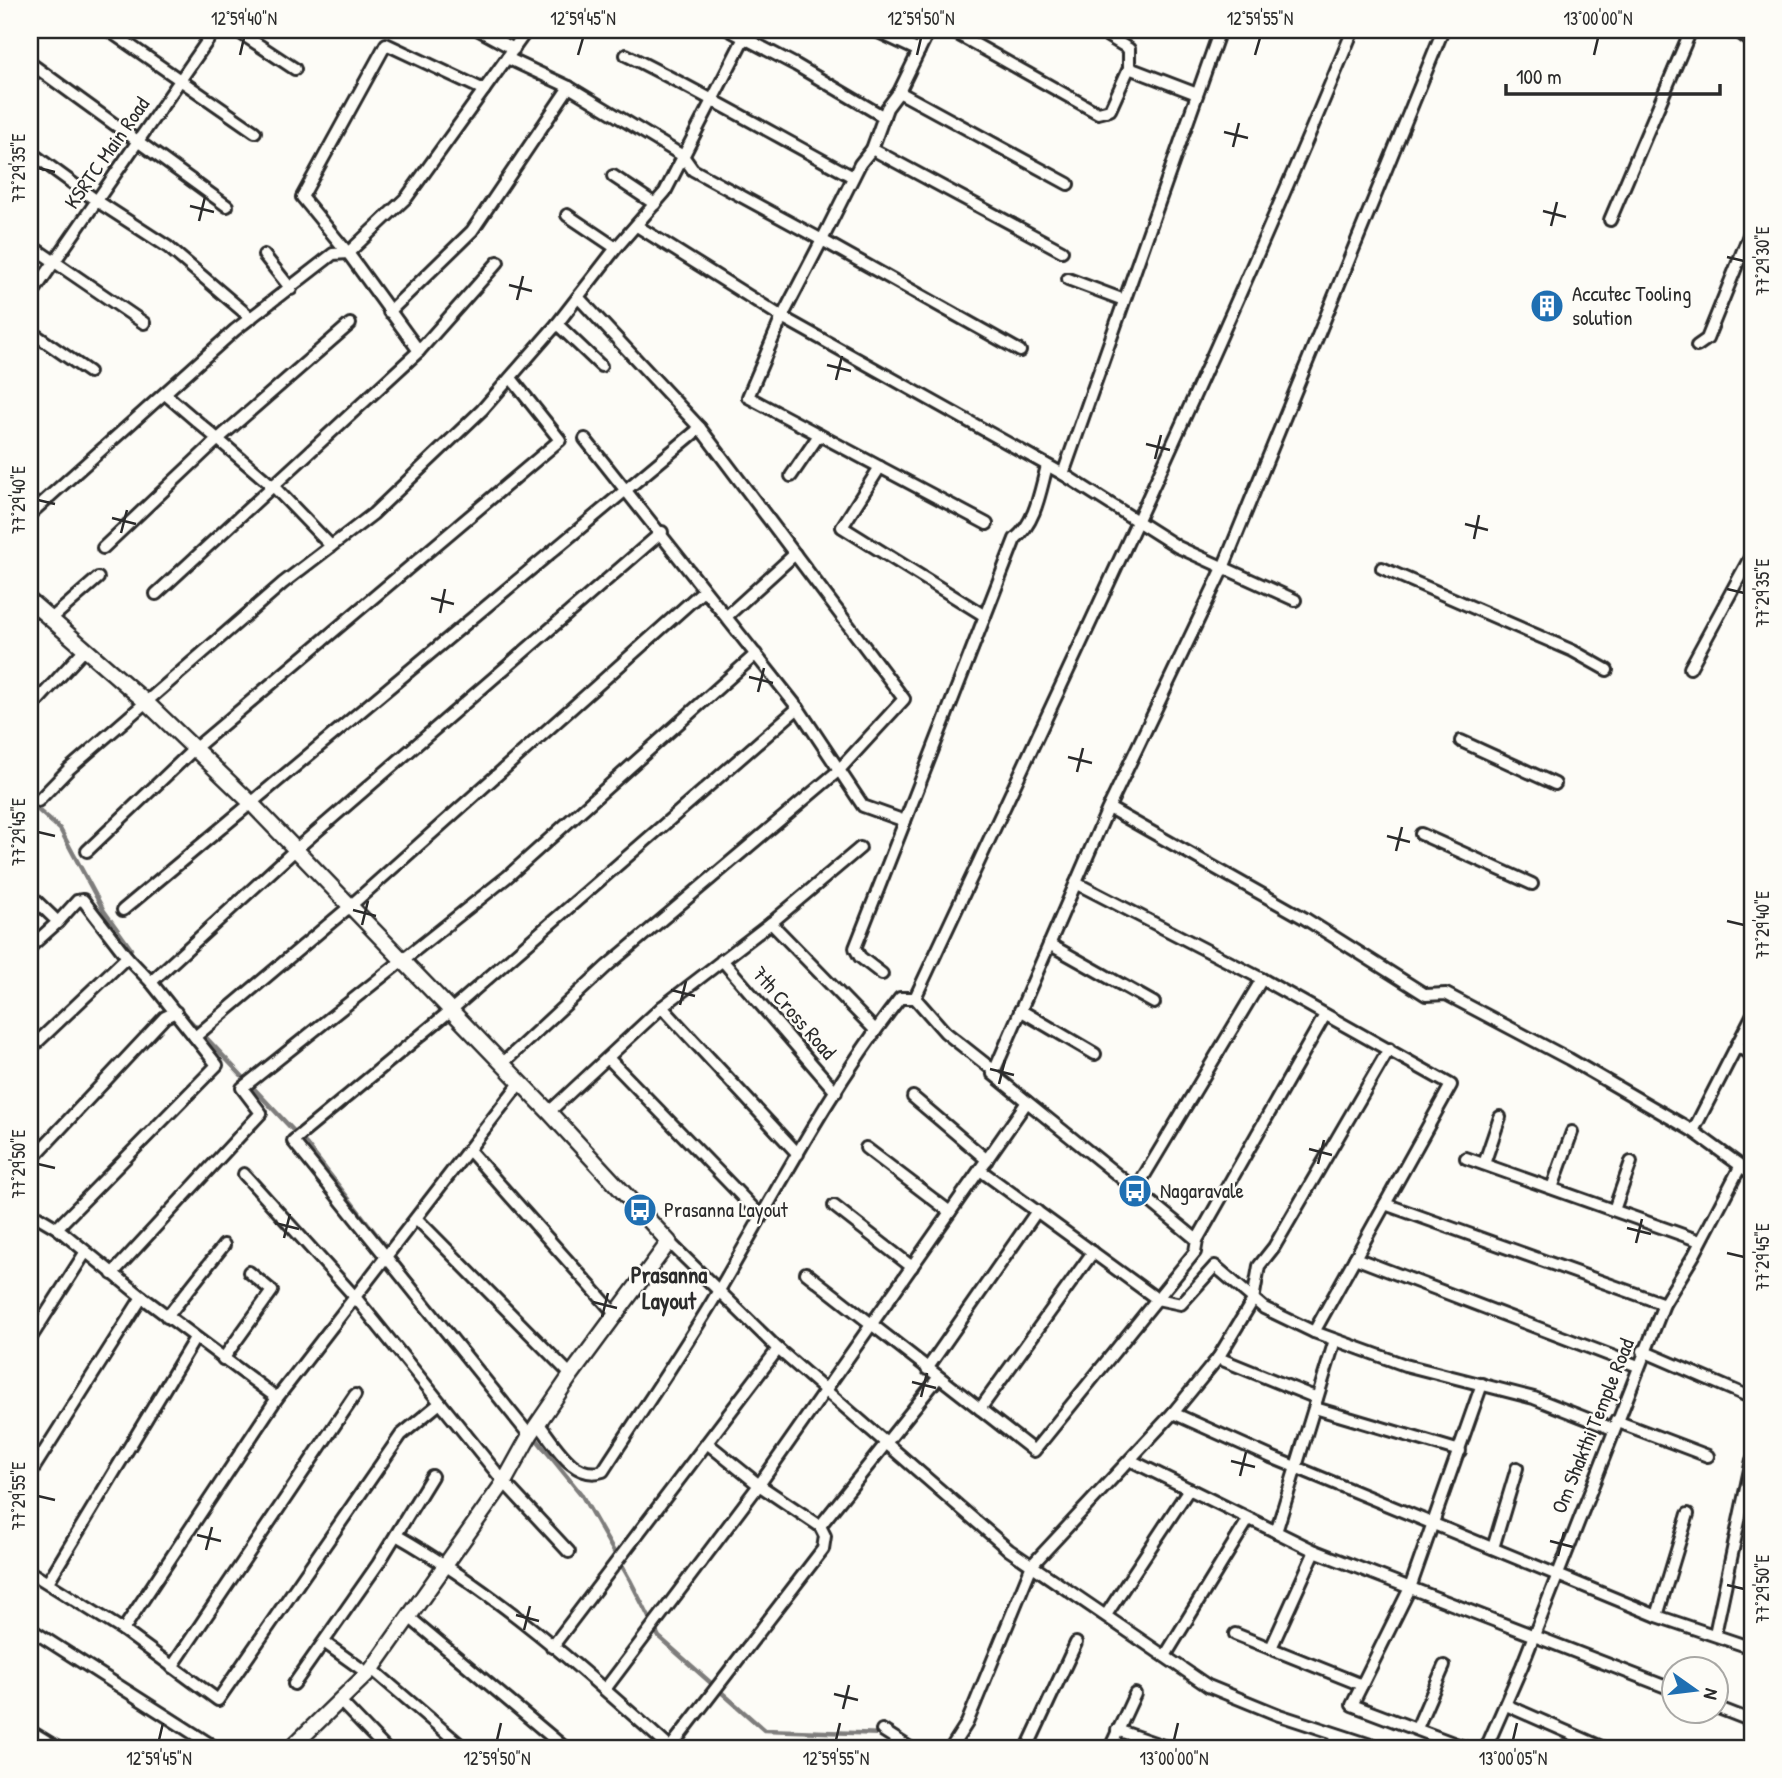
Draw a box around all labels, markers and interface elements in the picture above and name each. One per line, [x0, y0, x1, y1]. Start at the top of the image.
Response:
text: 12°59'40"N [211, 6, 277, 31]
text: 12°59'45"N [550, 6, 616, 31]
text: 12°59'50"N [887, 6, 955, 31]
text: 12°59'55"N [1227, 6, 1293, 31]
text: 13°00'00"N [1563, 6, 1633, 31]
scale bar [1506, 52, 1719, 96]
text: 100 m [1516, 62, 1562, 91]
street label: KSRTC Main Road [57, 91, 156, 214]
text: 77°29'35"E [6, 133, 31, 203]
text: 77°29'30"E [1750, 226, 1775, 296]
place label: Accutec Tooling solution [1572, 279, 1691, 332]
building icon: Accutec Tooling solution [1528, 287, 1566, 325]
text: 77°29'40"E [6, 466, 31, 534]
text: 77°29'35"E [1750, 558, 1775, 628]
text: 77°29'45"E [6, 798, 31, 866]
text: 77°29'40"E [1750, 891, 1775, 959]
street label: 7th Cross Road [746, 960, 843, 1065]
text: 77°29'50"E [6, 1129, 31, 1199]
bus stop icon: Nagaravale [1116, 1172, 1154, 1210]
place label: Nagaravale [1160, 1176, 1244, 1205]
bus stop icon: Prasanna Layout [621, 1191, 659, 1229]
place label: Prasanna Layout [664, 1195, 789, 1224]
text: 77°29'45"E [1750, 1223, 1775, 1291]
district label: Prasanna Layout [631, 1259, 707, 1317]
street label: Om Shakthi Temple Road [1544, 1334, 1641, 1518]
text: 77°29'55"E [6, 1462, 31, 1530]
text: 77°29'50"E [1750, 1554, 1775, 1624]
north arrow [1660, 1656, 1730, 1726]
text: N [1698, 1686, 1725, 1702]
text: 12°59'45"N [126, 1746, 192, 1771]
text: 12°59'50"N [463, 1746, 531, 1771]
text: 12°59'55"N [803, 1746, 869, 1771]
text: 13°00'00"N [1139, 1746, 1209, 1771]
text: 13°00'05"N [1479, 1746, 1547, 1771]

